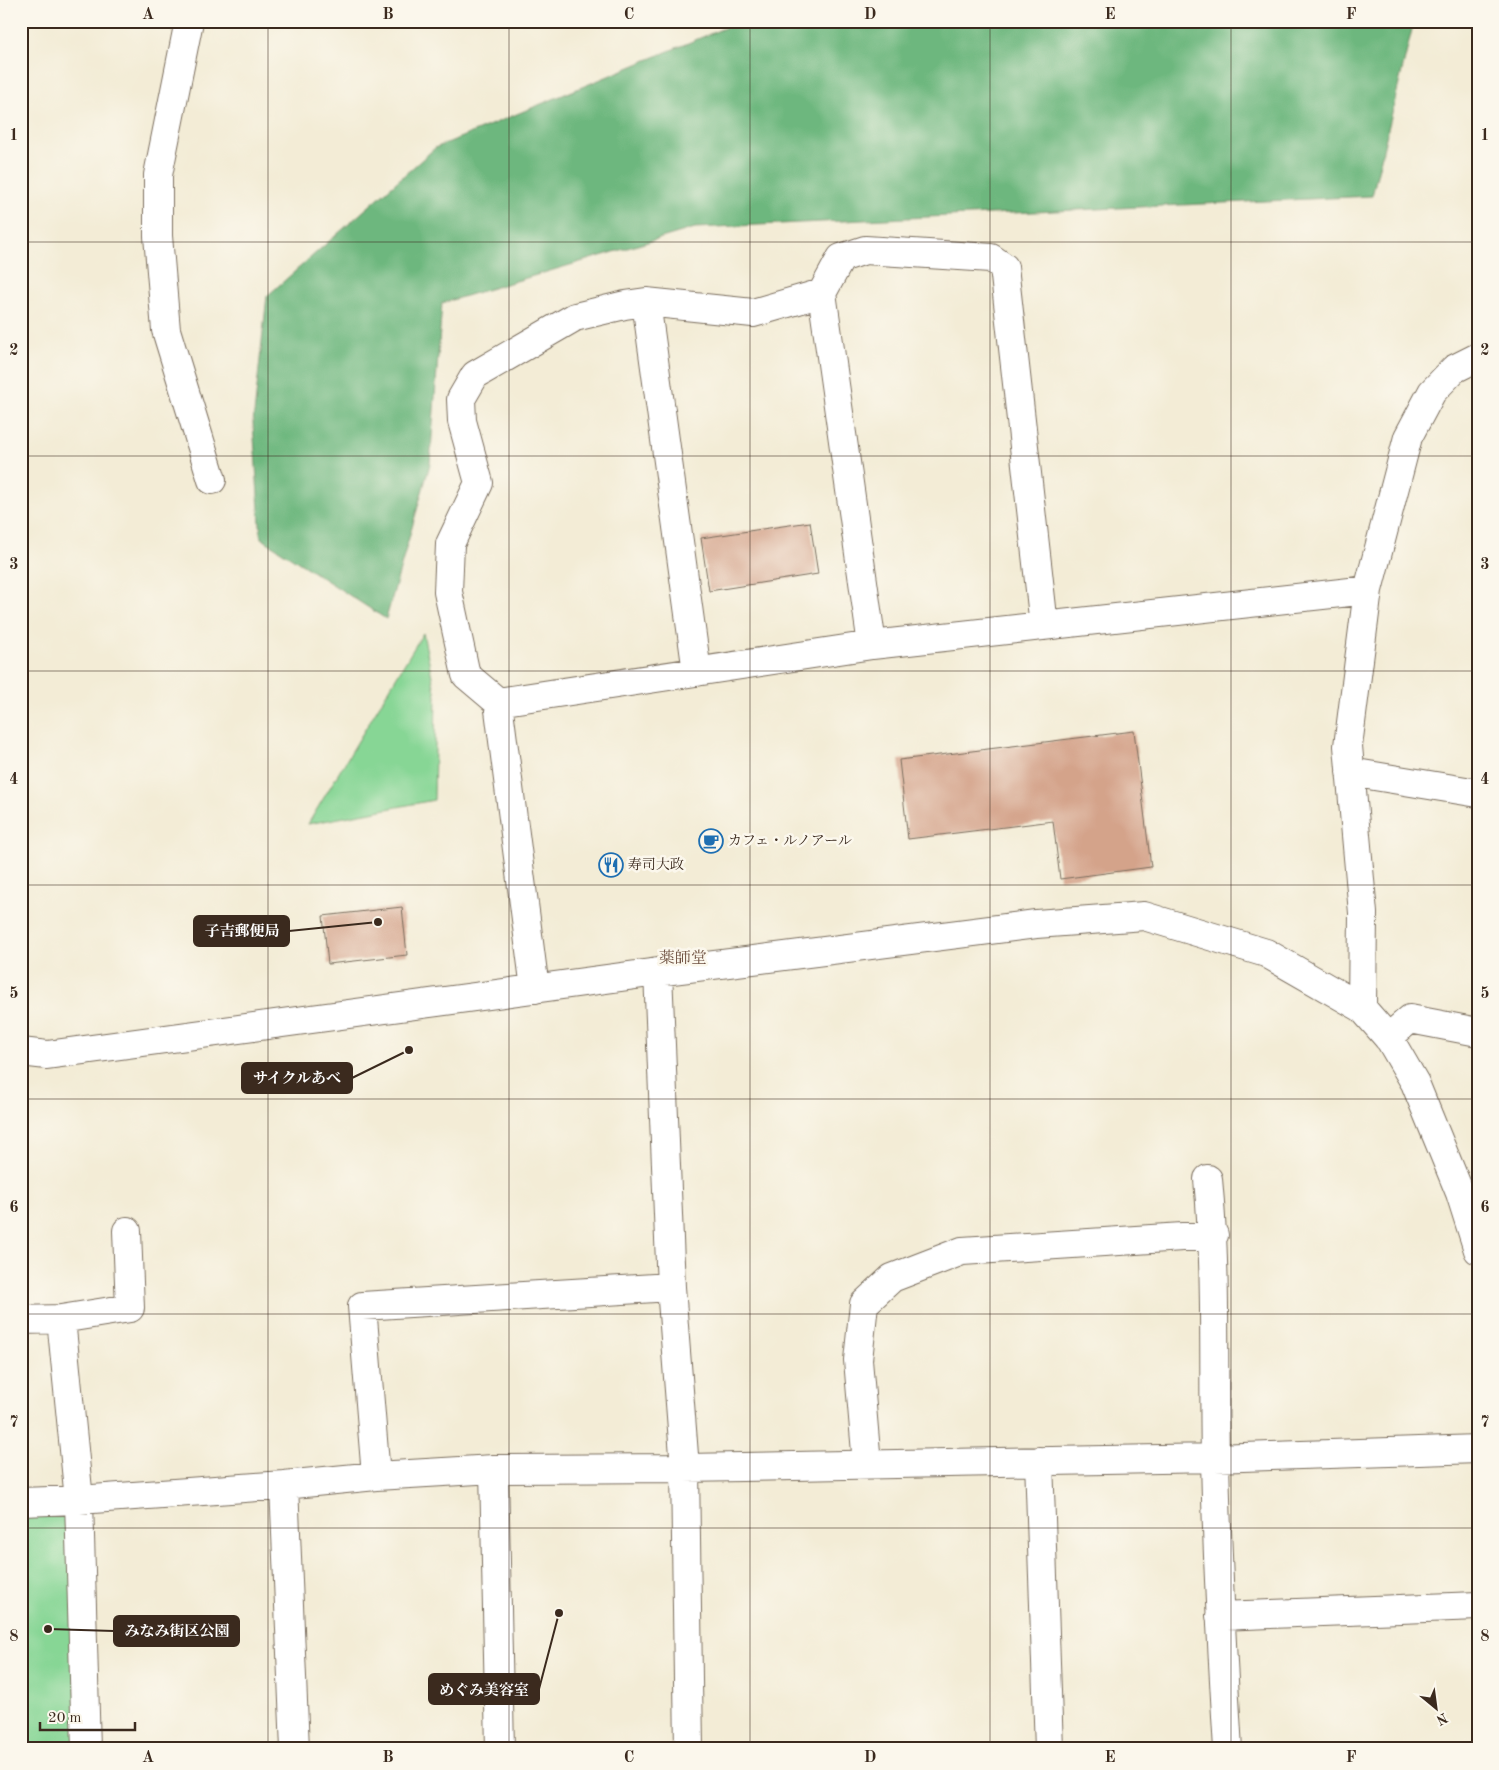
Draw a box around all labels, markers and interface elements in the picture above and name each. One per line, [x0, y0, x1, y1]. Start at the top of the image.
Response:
text: A [142, 7, 154, 23]
text: B [382, 7, 394, 23]
text: C [624, 7, 634, 23]
text: D [864, 7, 876, 23]
text: E [1104, 7, 1116, 23]
text: F [1346, 7, 1357, 23]
text: 1 [9, 128, 19, 144]
text: 1 [1480, 128, 1490, 144]
text: 2 [9, 343, 19, 359]
text: 2 [1480, 343, 1490, 359]
text: 3 [9, 557, 19, 573]
text: 3 [1480, 557, 1490, 573]
text: 4 [9, 772, 19, 788]
text: 4 [1480, 772, 1490, 788]
cafe icon: カフェ・ルノアール [698, 828, 724, 854]
place label: カフェ・ルノアール [728, 834, 852, 848]
restaurant icon: 寿司大政 [598, 852, 624, 878]
place label: 寿司大政 [628, 857, 684, 872]
callout: 子吉郵便局 [194, 916, 289, 946]
text: 子吉郵便局 [204, 923, 280, 940]
district label: 薬師堂 [659, 949, 707, 967]
text: 5 [9, 986, 19, 1002]
text: 5 [1480, 986, 1490, 1002]
callout: サイクルあべ [242, 1063, 352, 1093]
text: サイクルあべ [253, 1070, 341, 1087]
text: 6 [9, 1200, 19, 1216]
text: 6 [1480, 1200, 1490, 1216]
text: 7 [9, 1415, 19, 1431]
text: 7 [1480, 1415, 1490, 1431]
callout: みなみ街区公園 [114, 1616, 239, 1646]
text: みなみ街区公園 [124, 1623, 230, 1640]
text: 8 [9, 1629, 19, 1645]
text: 8 [1480, 1629, 1490, 1645]
callout: めぐみ美容室 [429, 1674, 539, 1704]
text: めぐみ美容室 [439, 1682, 529, 1699]
north arrow [1412, 1682, 1462, 1732]
scale bar [40, 1700, 135, 1732]
text: N [1433, 1710, 1450, 1727]
text: 20 m [48, 1711, 82, 1726]
text: A [142, 1750, 154, 1766]
text: B [382, 1750, 394, 1766]
text: C [624, 1750, 634, 1766]
text: D [864, 1750, 876, 1766]
text: E [1104, 1750, 1116, 1766]
text: F [1346, 1750, 1357, 1766]

